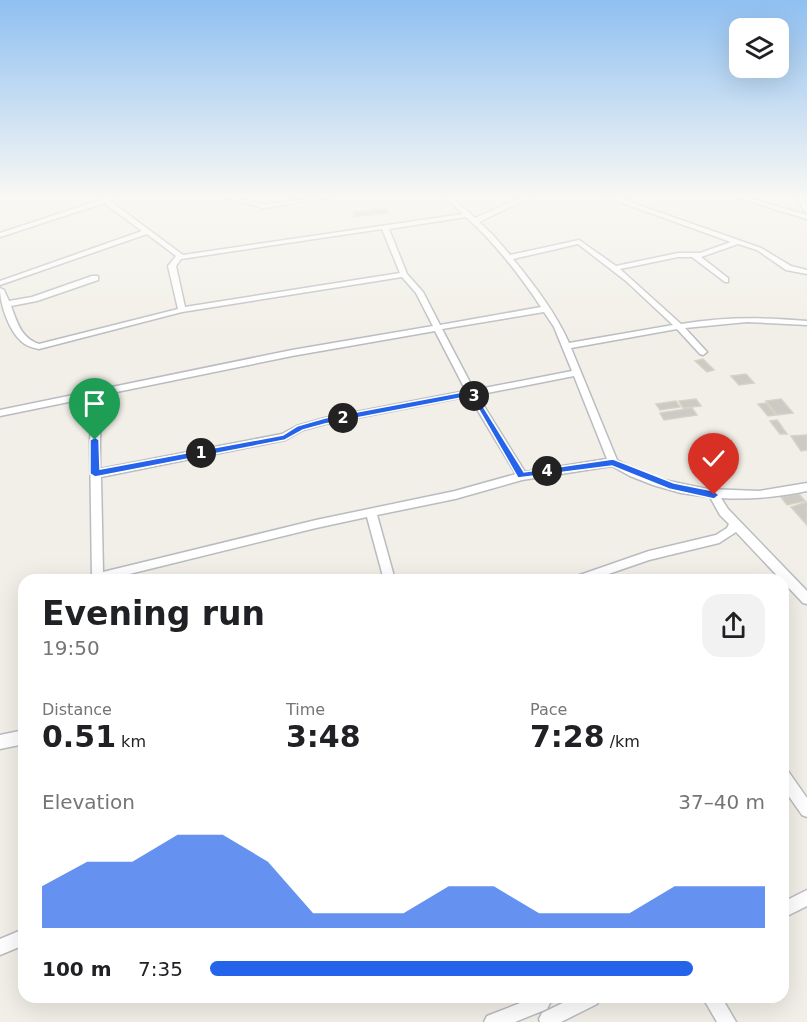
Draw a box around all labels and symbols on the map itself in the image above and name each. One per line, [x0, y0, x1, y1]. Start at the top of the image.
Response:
pin [69, 378, 120, 440]
pin: 3 [459, 381, 489, 411]
pin: 2 [328, 403, 358, 433]
pin [688, 433, 739, 495]
pin: 1 [186, 438, 216, 468]
pin: 4 [532, 456, 562, 486]

